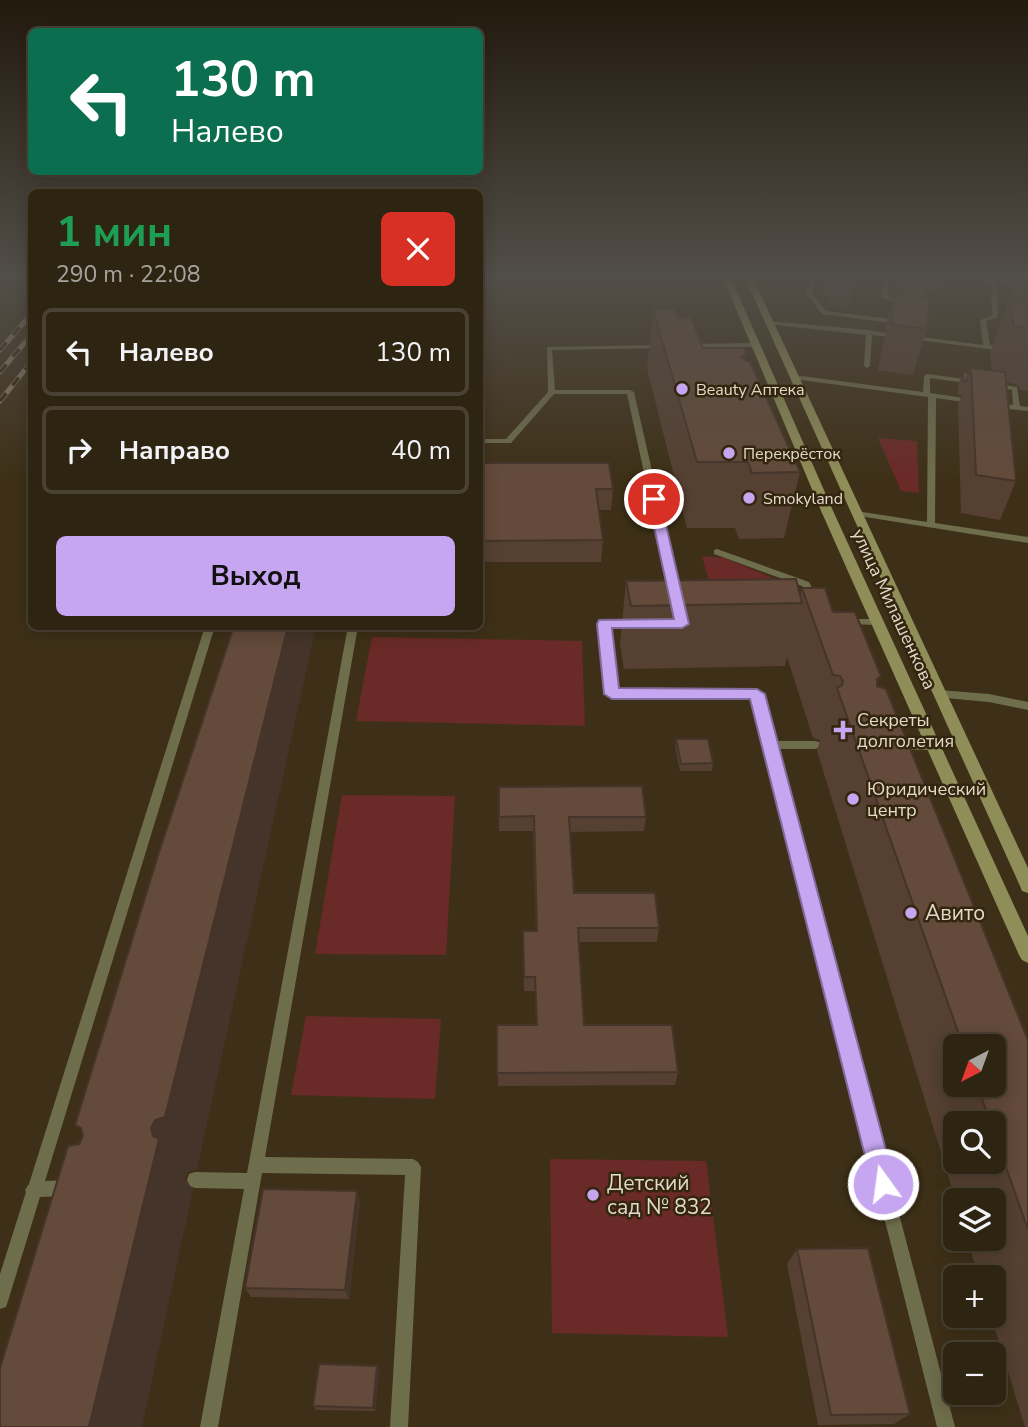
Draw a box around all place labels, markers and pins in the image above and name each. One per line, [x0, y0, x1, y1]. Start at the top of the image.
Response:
place label: Beauty Аптека [696, 379, 805, 401]
marker: Beauty Аптека [674, 381, 690, 397]
place label: Перекрёсток [743, 443, 841, 465]
marker: Перекрёсток [721, 445, 737, 461]
pin [624, 469, 684, 529]
place label: Smokyland [763, 488, 843, 510]
marker: Smokyland [741, 490, 757, 506]
place label: Секреты долголетия [857, 708, 954, 753]
marker: Секреты долголетия [835, 722, 851, 738]
place label: Юридический центр [867, 777, 986, 822]
marker: Юридический центр [845, 791, 861, 807]
place label: Авито [925, 899, 985, 927]
marker: Авито [903, 905, 919, 921]
place label: Детский сад № 832 [607, 1169, 712, 1221]
marker: Детский сад № 832 [585, 1187, 601, 1203]

